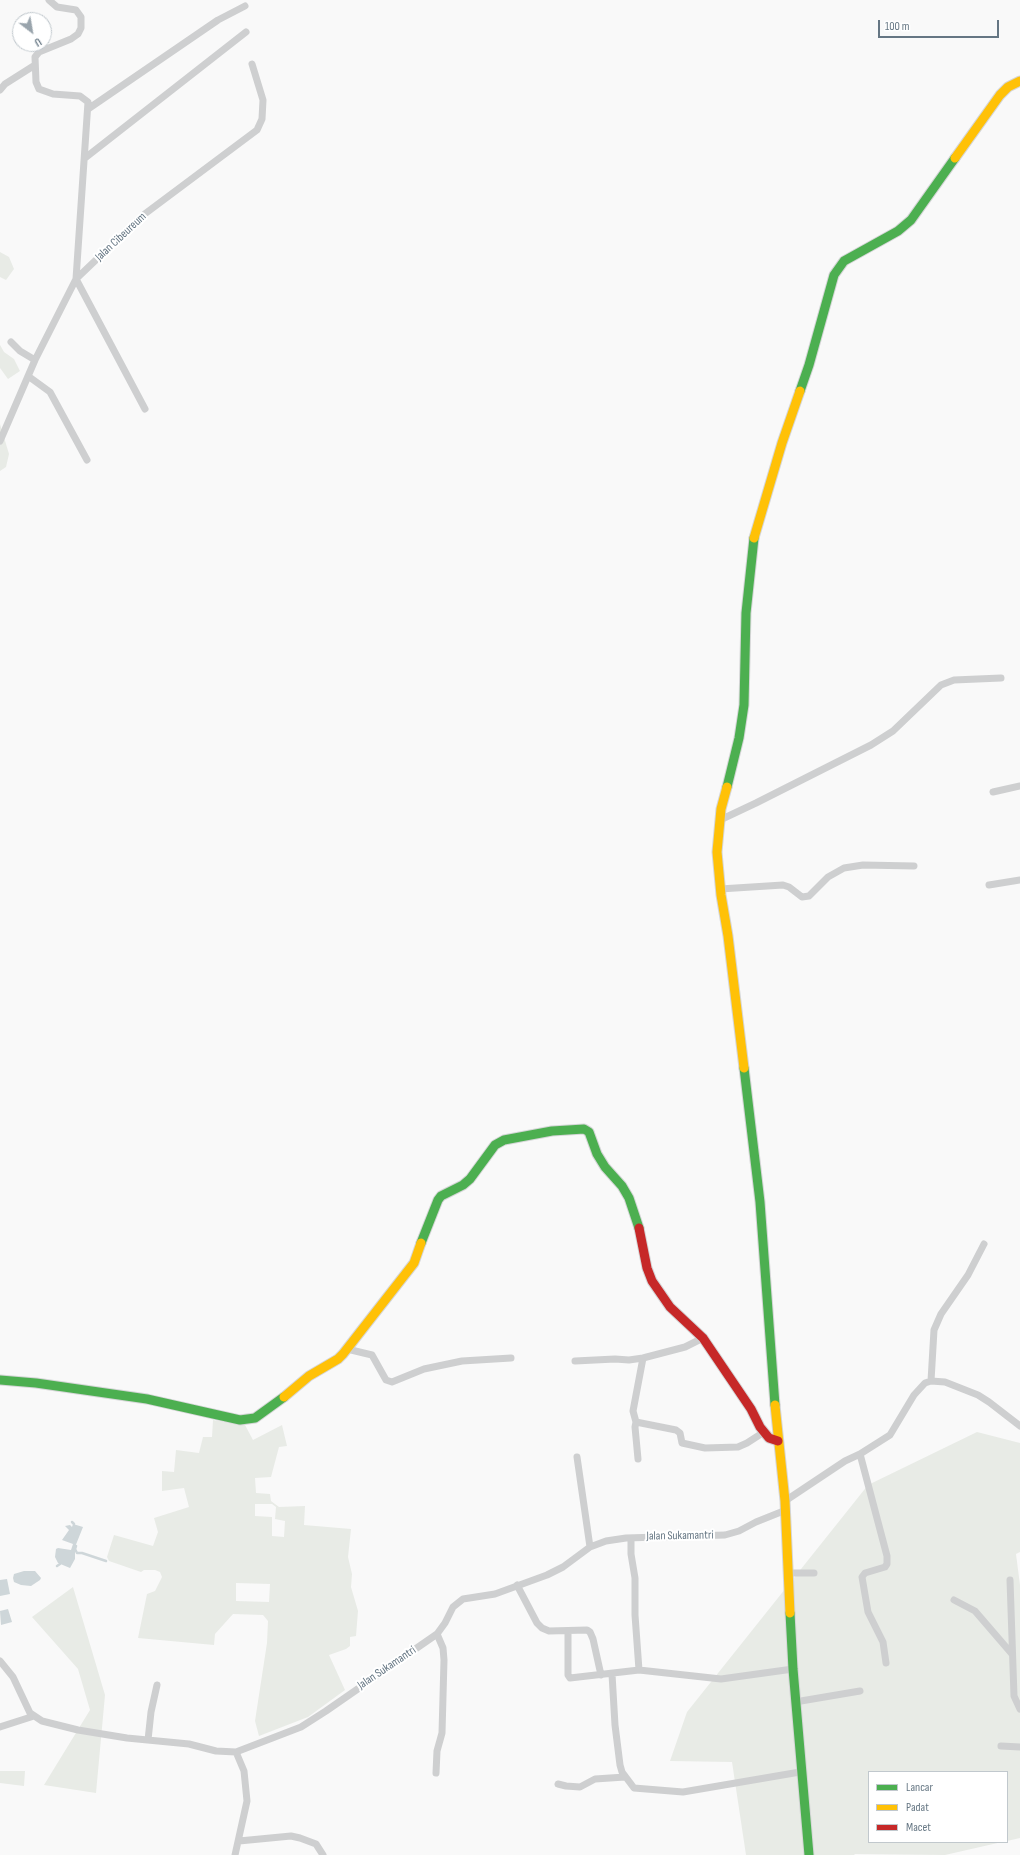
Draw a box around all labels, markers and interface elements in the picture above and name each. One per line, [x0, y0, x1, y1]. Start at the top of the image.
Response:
north arrow [12, 12, 52, 52]
scale bar [880, 12, 1001, 38]
text: 100 m [885, 19, 910, 34]
text: U [32, 35, 44, 49]
street label: Jalan Cibeureum [92, 210, 150, 264]
street label: Jalan Sukamantri [646, 1528, 714, 1544]
street label: Jalan Sukamantri [355, 1643, 419, 1693]
legend [868, 1771, 1008, 1843]
text: Lancar [906, 1780, 933, 1795]
text: Padat [906, 1800, 929, 1815]
text: Macet [906, 1820, 931, 1835]

